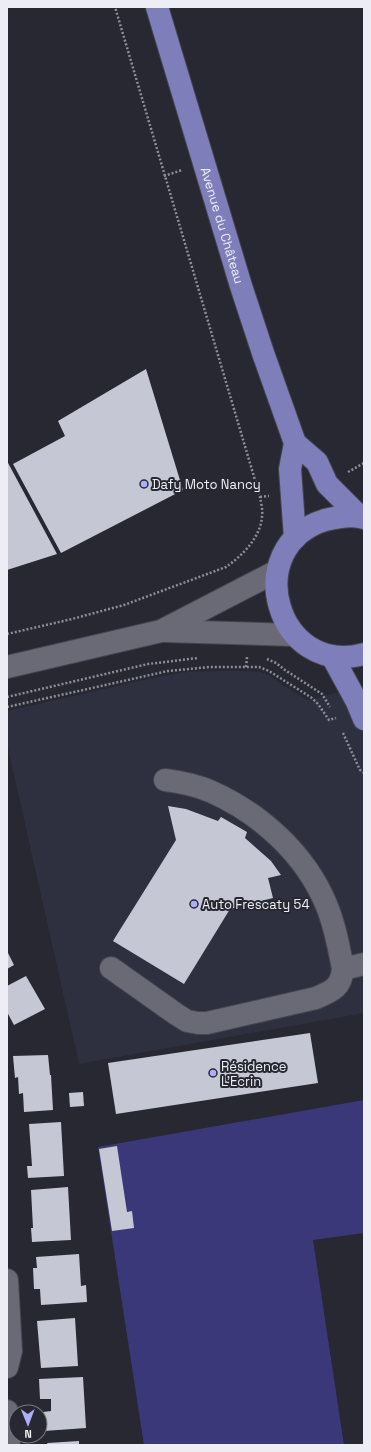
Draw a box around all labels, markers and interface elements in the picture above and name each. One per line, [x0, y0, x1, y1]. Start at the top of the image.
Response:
street label: Avenue du Château [197, 165, 248, 286]
place label: Dafy Moto Nancy [152, 476, 261, 493]
marker: Dafy Moto Nancy [139, 479, 149, 489]
place label: Auto Frescaty 54 [202, 896, 310, 913]
marker: Auto Frescaty 54 [189, 899, 199, 909]
place label: Résidence L'Ecrin [221, 1058, 286, 1090]
marker: Résidence L'Ecrin [208, 1068, 218, 1078]
north arrow [8, 1404, 48, 1444]
text: N [24, 1427, 32, 1441]

